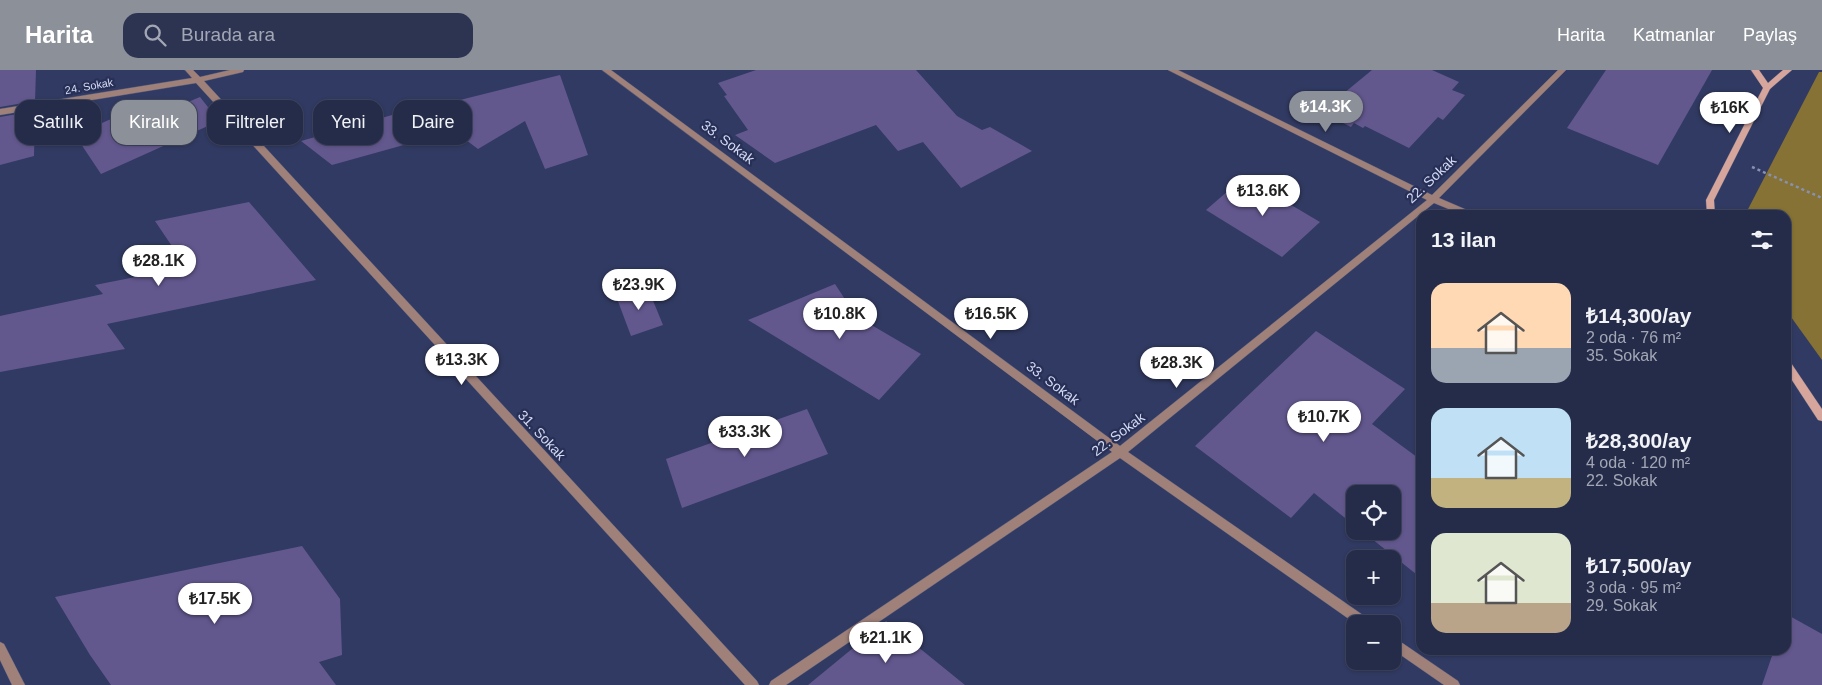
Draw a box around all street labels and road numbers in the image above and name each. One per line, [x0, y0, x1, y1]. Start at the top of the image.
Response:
street label: 24. Sokak [64, 76, 115, 96]
street label: 33. Sokak [698, 117, 758, 168]
street label: 22. Sokak [1403, 151, 1460, 206]
street label: 33. Sokak [1023, 358, 1083, 409]
street label: 31. Sokak [515, 407, 570, 464]
street label: 22. Sokak [1088, 408, 1148, 459]

